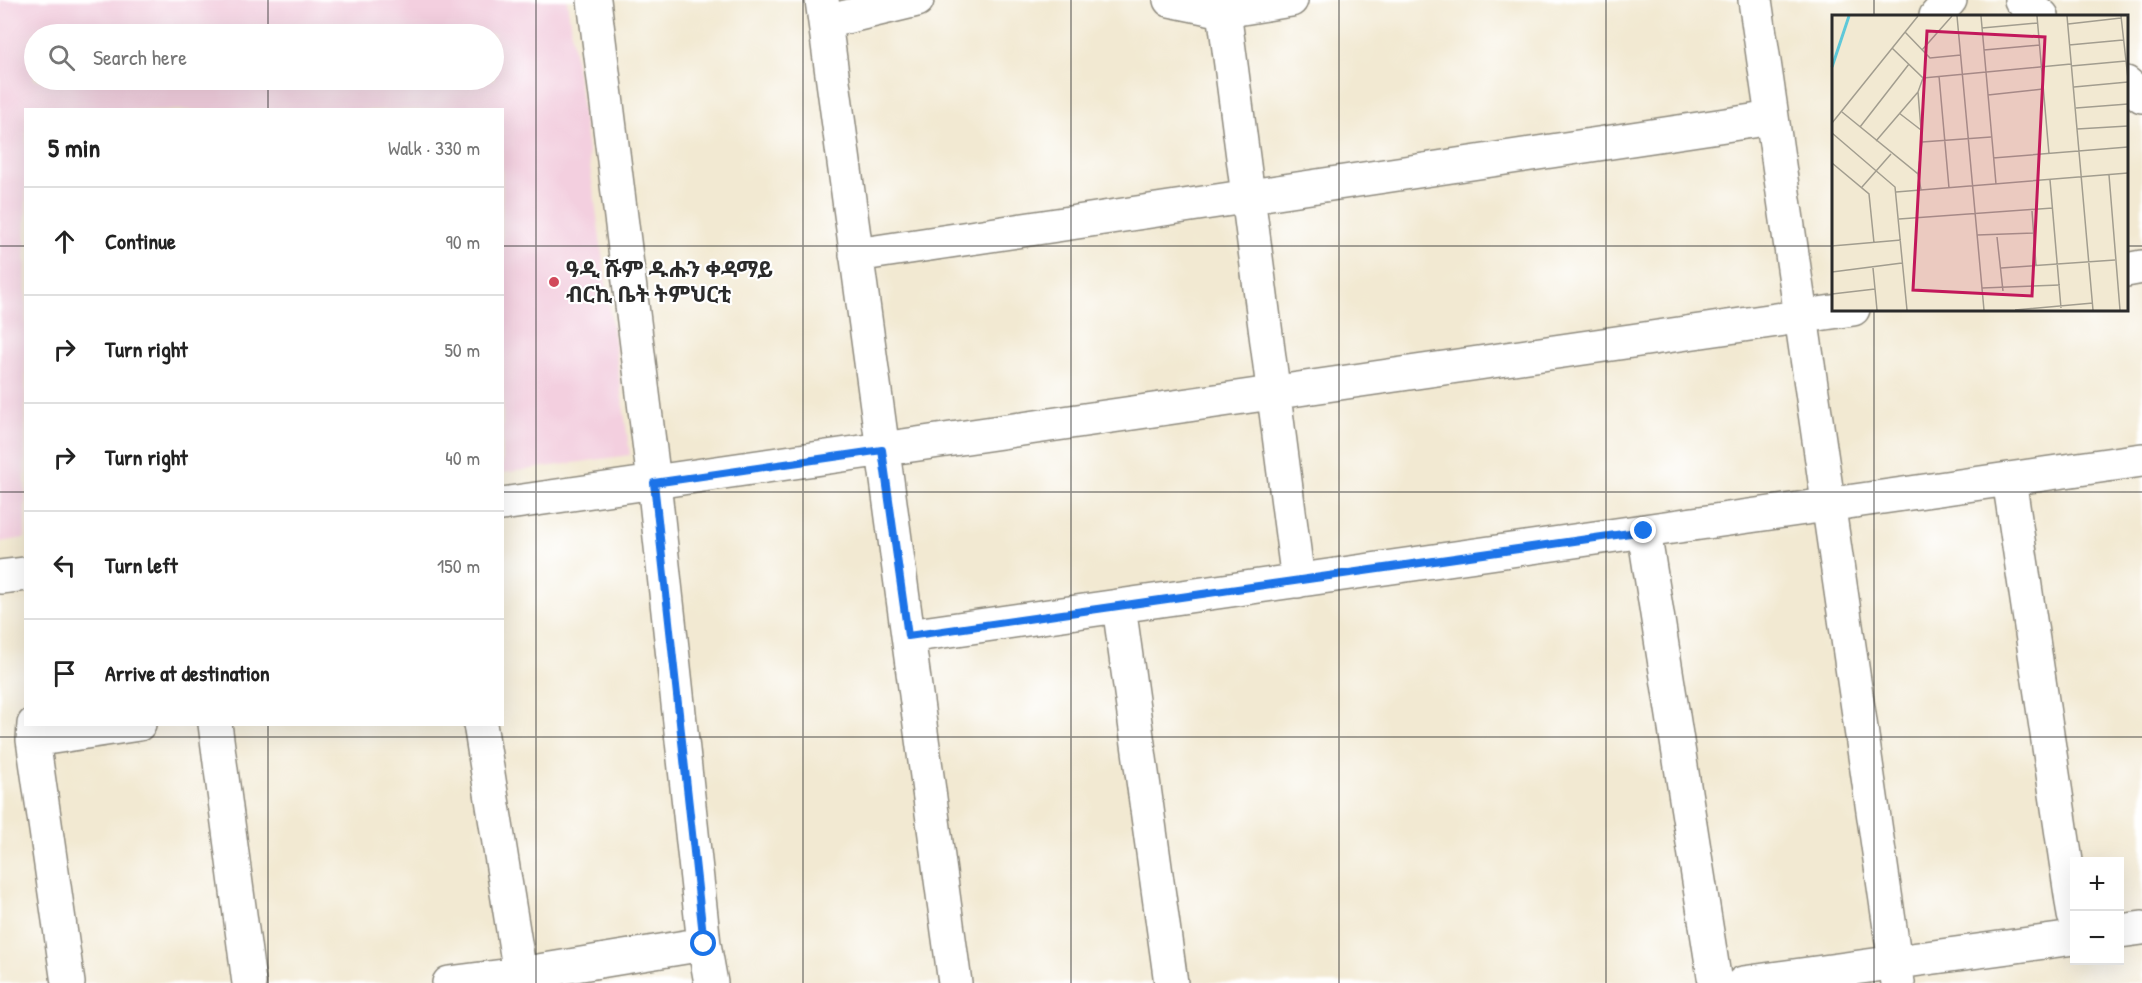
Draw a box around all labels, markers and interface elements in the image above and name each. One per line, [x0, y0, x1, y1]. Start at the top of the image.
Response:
inset map [1832, 15, 2127, 310]
search box [24, 24, 504, 90]
icon: search [45, 41, 78, 74]
text: Search here [93, 42, 187, 72]
text: 5 min [48, 130, 100, 165]
text: Walk · 330 m [388, 134, 480, 161]
icon: ahead [48, 225, 81, 258]
text: Continue [105, 226, 176, 256]
text: 90 m [446, 228, 480, 255]
place label: ዓዲ ሹም ዱሑን ቀዳማይ ብርኪ ቤት ትምህርቲ [566, 254, 773, 309]
marker: ዓዲ ሹም ዱሑን ቀዳማይ ብርኪ ቤት ትምህርቲ [547, 275, 561, 289]
icon: right [48, 333, 81, 366]
text: Turn right [105, 334, 188, 364]
text: 50 m [444, 336, 480, 363]
icon: right [48, 441, 81, 474]
text: Turn right [105, 442, 188, 472]
text: 40 m [445, 444, 480, 471]
route end [1630, 517, 1656, 543]
icon: left [48, 549, 81, 582]
text: Turn left [105, 550, 178, 580]
text: 150 m [437, 552, 480, 579]
icon: arrive [48, 657, 81, 690]
text: Arrive at destination [105, 658, 270, 688]
map controls [2070, 857, 2124, 965]
button: + [2070, 857, 2124, 911]
button: − [2070, 911, 2124, 965]
route start [690, 930, 716, 956]

